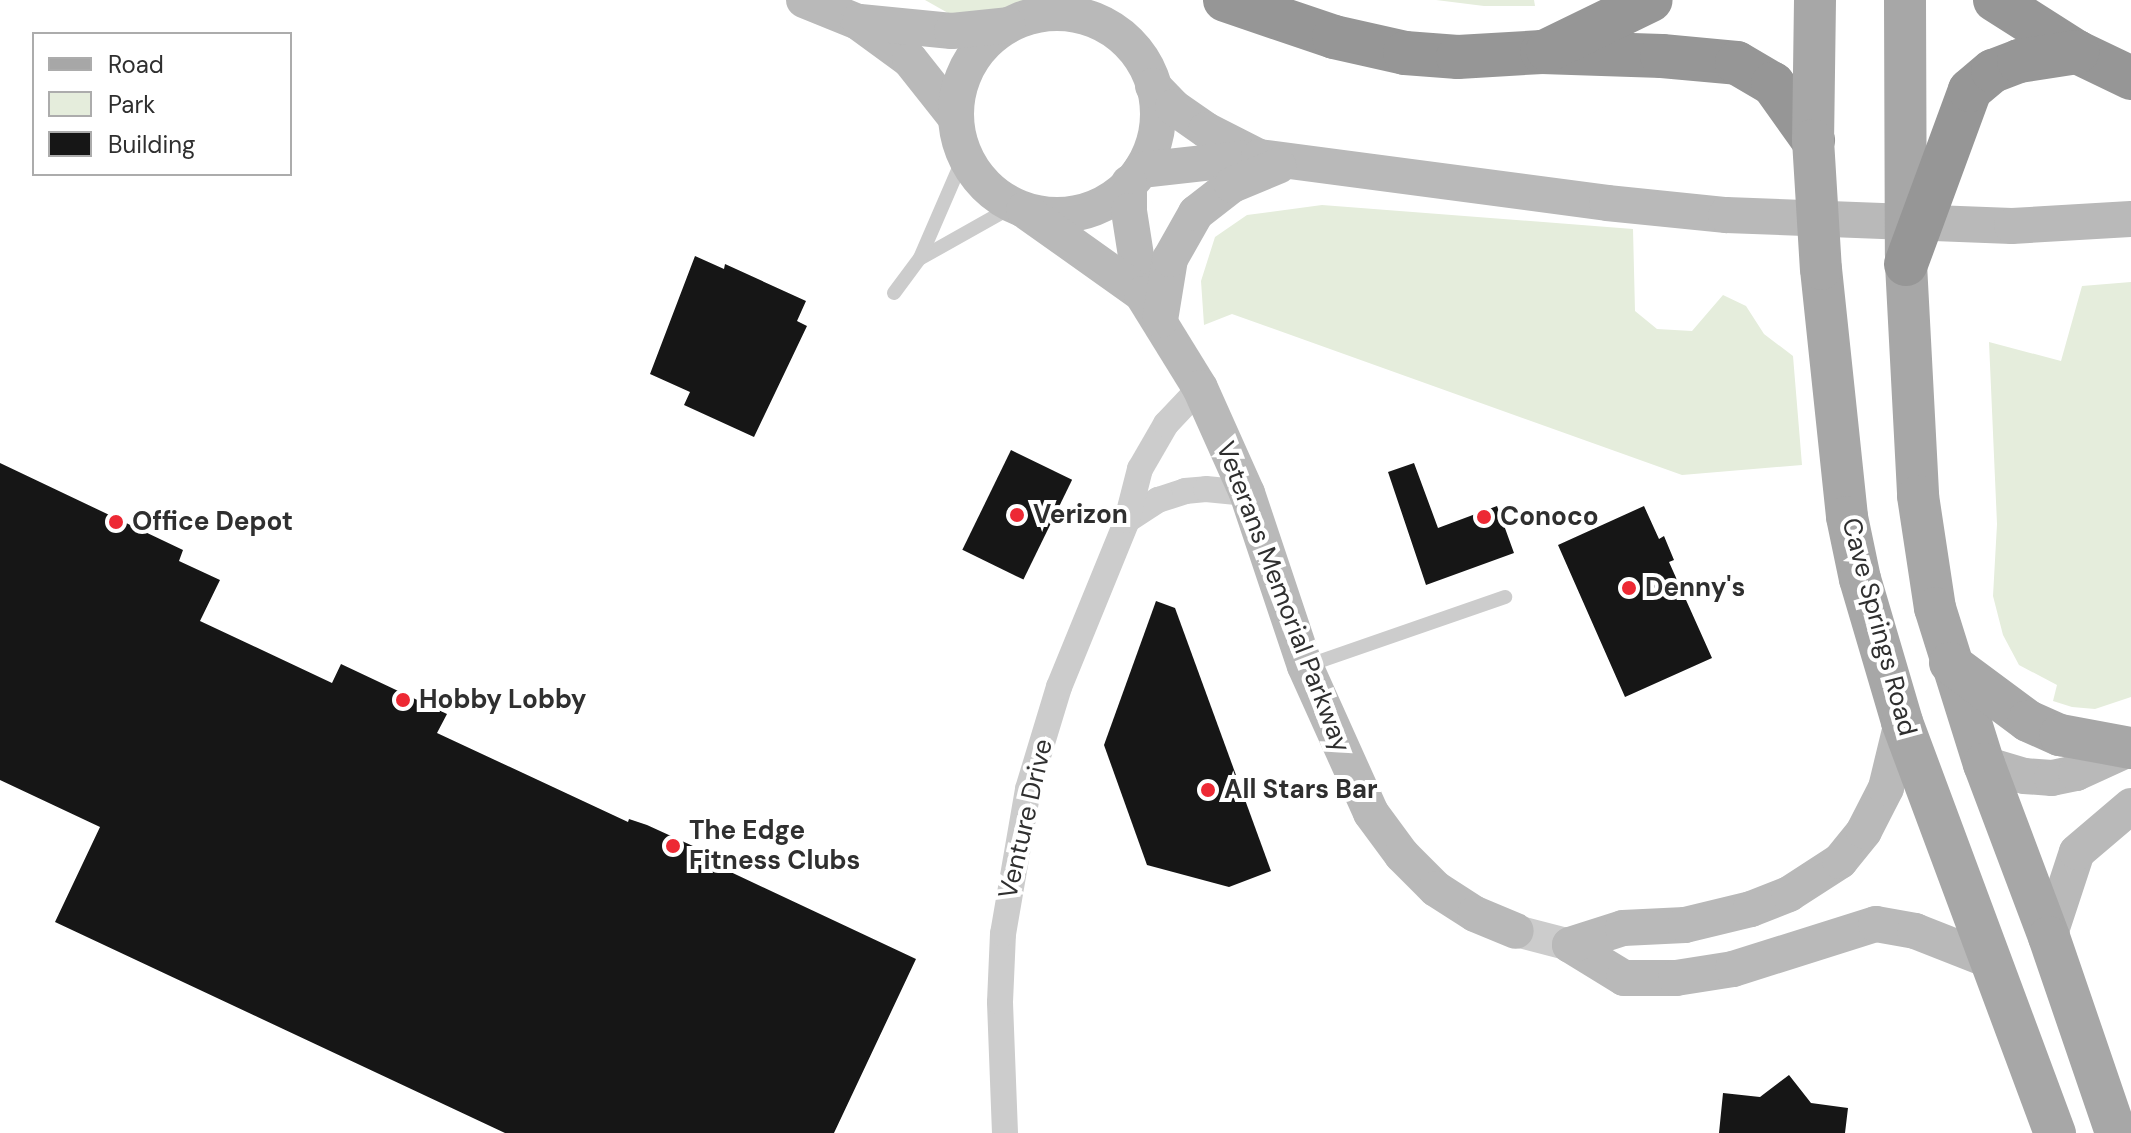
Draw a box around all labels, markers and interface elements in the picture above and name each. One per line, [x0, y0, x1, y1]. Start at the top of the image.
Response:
legend [32, 32, 292, 176]
text: Road [108, 49, 164, 80]
text: Park [108, 89, 155, 120]
text: Building [108, 129, 195, 160]
street label: Veterans Memorial Parkway [1209, 437, 1357, 757]
place label: Verizon [1033, 499, 1128, 531]
place label: Conoco [1500, 501, 1599, 533]
place label: Office Depot [132, 506, 293, 538]
marker: Verizon [1008, 506, 1026, 524]
marker: Conoco [1475, 508, 1493, 526]
marker: Office Depot [107, 513, 125, 531]
street label: Cave Springs Road [1835, 515, 1923, 739]
place label: Denny's [1645, 572, 1745, 604]
marker: Denny's [1620, 579, 1638, 597]
place label: Hobby Lobby [419, 684, 586, 716]
marker: Hobby Lobby [394, 691, 412, 709]
street label: Venture Drive [992, 736, 1060, 902]
place label: All Stars Bar [1224, 774, 1378, 806]
marker: All Stars Bar [1199, 781, 1217, 799]
place label: The Edge Fitness Clubs [689, 815, 860, 876]
marker: The Edge Fitness Clubs [664, 837, 682, 855]

